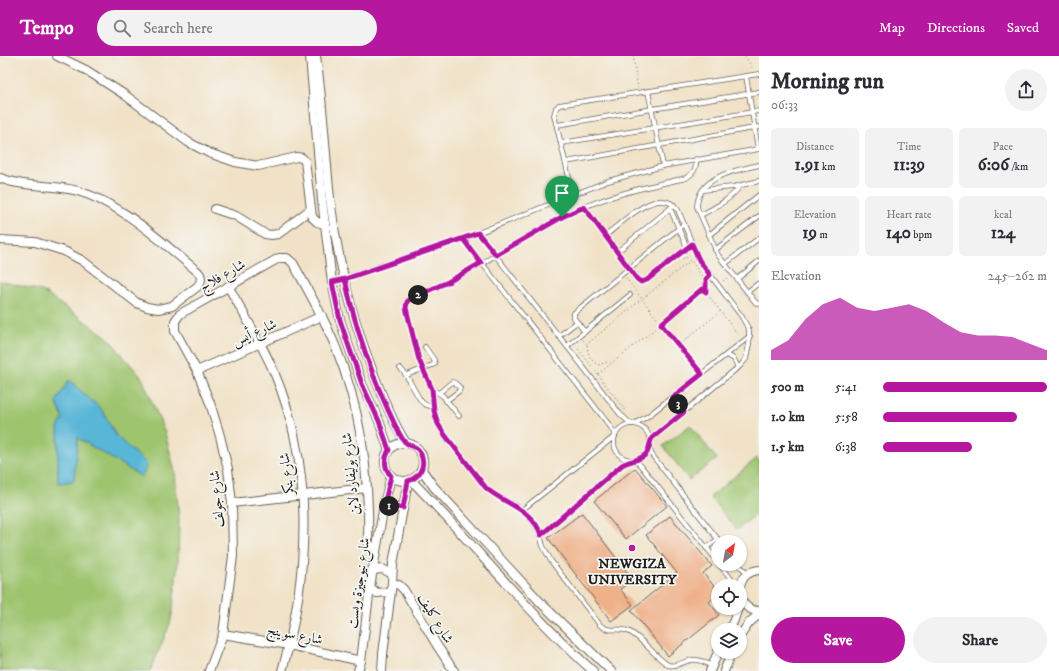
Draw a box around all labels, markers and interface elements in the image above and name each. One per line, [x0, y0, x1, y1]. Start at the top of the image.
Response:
search box [97, 10, 377, 46]
text: Tempo [20, 17, 73, 40]
icon: search [111, 17, 133, 39]
text: Search here [143, 19, 213, 38]
text: Map [879, 19, 905, 37]
text: Directions [927, 19, 985, 37]
text: Saved [1007, 19, 1039, 37]
text: Morning run [771, 68, 884, 95]
button: share [1005, 69, 1047, 111]
text: 06:33 [771, 97, 798, 113]
text: Distance [796, 140, 834, 154]
text: Time [897, 140, 921, 154]
text: Pace [993, 140, 1013, 154]
text: 1.91 [795, 154, 819, 176]
text: 11:39 [893, 154, 925, 176]
text: 6:06 [978, 154, 1009, 176]
text: km [819, 160, 836, 174]
text: /km [1009, 160, 1028, 174]
pin [545, 176, 579, 217]
icon: arrive [551, 182, 573, 204]
text: Elevation [794, 208, 836, 222]
text: Heart rate [886, 208, 932, 222]
text: kcal [994, 208, 1012, 222]
text: 19 [802, 222, 817, 244]
text: 140 [886, 222, 911, 244]
text: 124 [991, 222, 1015, 244]
text: m [817, 228, 828, 242]
text: bpm [911, 228, 932, 242]
street label: شارع فلاج [196, 255, 250, 299]
text: Elevation [771, 268, 821, 284]
text: 245–262 m [988, 268, 1047, 284]
pin: 2 [408, 285, 428, 305]
text: 2 [415, 288, 421, 302]
street label: شارع أيس [228, 313, 280, 353]
text: 500 m [771, 379, 804, 395]
text: 5:41 [835, 379, 857, 395]
pin: 3 [668, 394, 688, 414]
text: 3 [676, 397, 680, 411]
text: 1.0 km [771, 409, 805, 425]
text: 5:58 [835, 409, 858, 425]
street label: شارع بوليفارد لاين [338, 431, 366, 516]
text: 1.5 km [771, 439, 804, 455]
text: 6:38 [835, 439, 857, 455]
street label: شارع بنكر [275, 451, 301, 498]
street label: شارع جولف [206, 469, 230, 529]
pin: 1 [379, 496, 399, 516]
text: 1 [387, 499, 391, 513]
north arrow [711, 535, 747, 571]
map controls [711, 535, 747, 659]
street label: شارع نيوجيزة ويست [344, 536, 376, 630]
marker: NEWGIZA UNIVERSITY [627, 543, 637, 553]
place label: NEWGIZA UNIVERSITY [588, 555, 678, 589]
button: locate [711, 579, 747, 615]
street label: شارع كليف [411, 590, 457, 648]
button: Save [771, 617, 905, 663]
button: Share [913, 617, 1047, 663]
street label: شارع سوينج [265, 621, 324, 652]
button: layers [711, 623, 747, 659]

